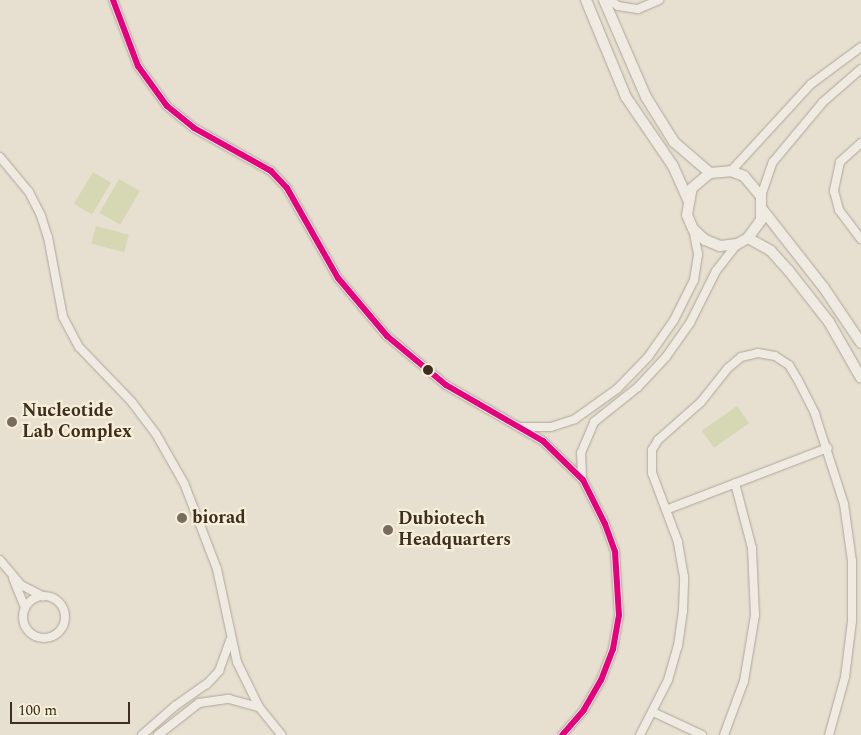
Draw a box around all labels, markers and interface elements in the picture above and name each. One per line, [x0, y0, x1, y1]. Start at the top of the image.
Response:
unlabelled marker [423, 365, 433, 375]
place label: Nucleotide Lab Complex [22, 401, 132, 444]
marker: Nucleotide Lab Complex [6, 416, 18, 428]
place label: biorad [192, 507, 246, 529]
place label: Dubiotech Headquarters [398, 509, 511, 552]
marker: biorad [176, 512, 188, 524]
marker: Dubiotech Headquarters [382, 524, 394, 536]
scale bar [12, 692, 132, 724]
text: 100 m [18, 699, 57, 722]

